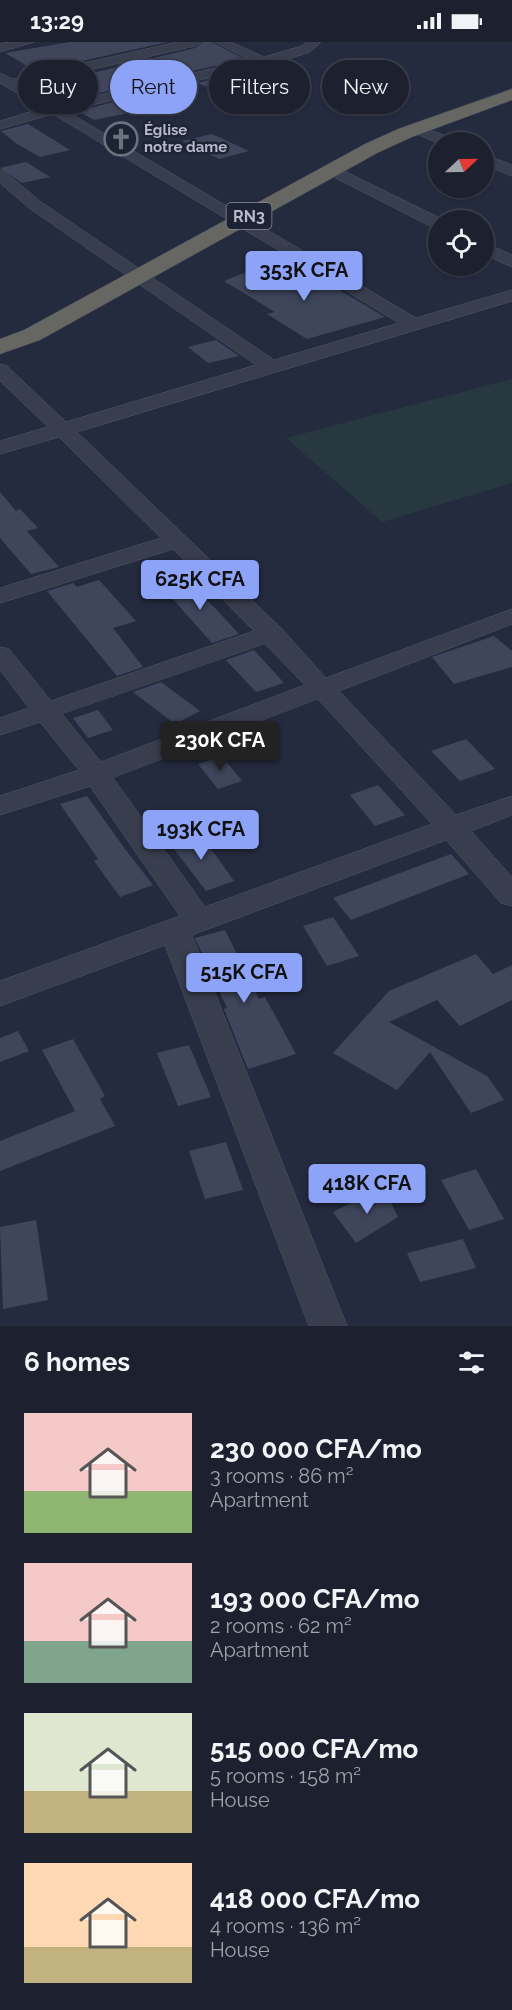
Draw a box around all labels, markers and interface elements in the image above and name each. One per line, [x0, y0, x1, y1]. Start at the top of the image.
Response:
text: 13:29 [30, 8, 84, 34]
chip: Buy [18, 60, 98, 114]
chip: Rent [110, 60, 197, 114]
chip: Filters [209, 60, 310, 114]
chip: New [322, 60, 409, 114]
church icon: Église notre dame [103, 121, 139, 157]
place label: Église notre dame [144, 121, 227, 156]
north arrow [428, 132, 494, 198]
map controls [428, 132, 494, 276]
road number: RN3 [226, 203, 272, 229]
button: locate [428, 210, 494, 276]
pin: 353K CFA [242, 251, 366, 302]
text: 353K CFA [260, 258, 348, 282]
pin: 625K CFA [138, 560, 262, 611]
text: 625K CFA [155, 567, 245, 591]
pin: 230K CFA [158, 721, 282, 772]
text: 230K CFA [175, 728, 265, 752]
pin: 193K CFA [139, 810, 263, 861]
text: 193K CFA [157, 817, 245, 841]
pin: 515K CFA [182, 953, 306, 1004]
text: 515K CFA [200, 960, 288, 984]
pin: 418K CFA [305, 1164, 429, 1215]
text: 418K CFA [323, 1171, 411, 1195]
icon: filters [455, 1346, 488, 1379]
text: 6 homes [24, 1347, 130, 1377]
text: 230 000 CFA/mo [210, 1434, 422, 1464]
icon: home [72, 1437, 144, 1509]
text: 3 rooms · 86 m² [210, 1464, 353, 1488]
text: Apartment [210, 1488, 309, 1512]
text: 193 000 CFA/mo [210, 1584, 419, 1614]
icon: home [72, 1587, 144, 1659]
text: 2 rooms · 62 m² [210, 1614, 352, 1638]
text: Apartment [210, 1638, 309, 1662]
text: 515 000 CFA/mo [210, 1734, 418, 1764]
icon: home [72, 1737, 144, 1809]
text: 5 rooms · 158 m² [210, 1764, 361, 1788]
text: House [210, 1788, 270, 1812]
text: 418 000 CFA/mo [210, 1884, 420, 1914]
icon: home [72, 1887, 144, 1959]
text: 4 rooms · 136 m² [210, 1914, 361, 1938]
text: House [210, 1938, 270, 1962]

